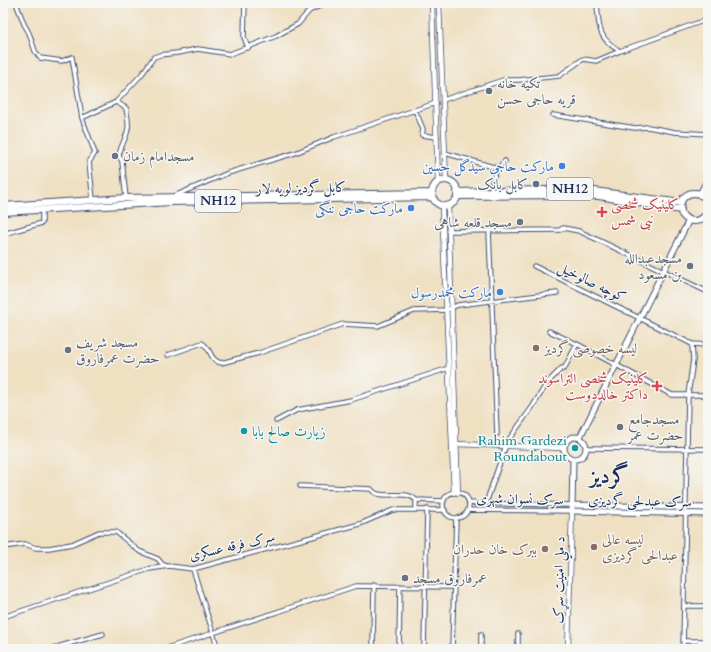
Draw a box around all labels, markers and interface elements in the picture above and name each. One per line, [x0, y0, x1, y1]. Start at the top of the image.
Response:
place label: تکیه خانه قریه حاجی حسن [497, 74, 576, 109]
marker: تکیه خانه قریه حاجی حسن [484, 86, 494, 96]
place label: مسجدامام زمان [123, 147, 195, 169]
marker: مسجدامام زمان [110, 151, 120, 161]
place label: مارکت حاجی سیدگل حسین [422, 157, 554, 177]
marker: مارکت حاجی سیدگل حسین [557, 161, 567, 171]
place label: کابل بانک [477, 175, 528, 195]
street label: کابل گردیز لویه لار [254, 178, 346, 199]
road number: NH12 [547, 178, 593, 200]
marker: کابل بانک [531, 179, 541, 189]
road number: NH12 [195, 190, 241, 212]
place label: کلینیک شخصی نبی شمس [611, 195, 679, 231]
place label: مارکت حاجی ننگی [315, 199, 403, 218]
marker: مارکت حاجی ننگی [406, 203, 416, 213]
marker: کلینیک شخصی نبی شمس [596, 206, 608, 218]
place label: مسجد قلعه شاهی [434, 213, 512, 232]
marker: مسجد قلعه شاهی [515, 217, 525, 227]
place label: مسجدعبدالله بن مسعود [625, 249, 682, 284]
street label: کوچه صالوخیل [554, 257, 629, 308]
marker: مسجدعبدالله بن مسعود [685, 261, 695, 271]
place label: مارکت محمدرسول [411, 283, 492, 302]
marker: مارکت محمدرسول [495, 287, 505, 297]
place label: مسجد شریف حضرت عمرفاروق [76, 333, 160, 368]
place label: لیسه خصوصی گردیز [542, 339, 637, 358]
marker: لیسه خصوصی گردیز [531, 343, 541, 353]
marker: مسجد شریف حضرت عمرفاروق [63, 345, 73, 355]
place label: کلینیک شخصی التراسوند داکتر خالددوست [538, 369, 648, 404]
marker: کلینیک شخصی التراسوند داکتر خالددوست [651, 380, 663, 392]
place label: مسجدجامع حضرت عمر [626, 410, 683, 445]
place label: زیارت صالح بابا [252, 422, 326, 444]
marker: مسجدجامع حضرت عمر [615, 422, 625, 432]
marker: زیارت صالح بابا [239, 426, 249, 436]
place label: Rahim Gardezi Roundabout [478, 431, 568, 466]
marker: Rahim Gardezi Roundabout [570, 443, 580, 453]
district label: گردیز [587, 461, 629, 491]
street label: سرک نسوان شهری [476, 489, 564, 509]
street label: سرک عبدلحی گردیزی [588, 491, 692, 511]
street label: سرک فرقه عسکری [187, 527, 277, 565]
place label: لیسه عالی عبدالحی گردیزی [602, 530, 678, 565]
street label: د ملي امنیت سړک [549, 536, 572, 624]
place label: ببرک خان حدران [453, 540, 537, 559]
marker: لیسه عالی عبدالحی گردیزی [589, 542, 599, 552]
marker: ببرک خان حدران [540, 544, 550, 554]
place label: عمرفاروق مسجد [413, 569, 487, 588]
marker: عمرفاروق مسجد [400, 573, 410, 583]

